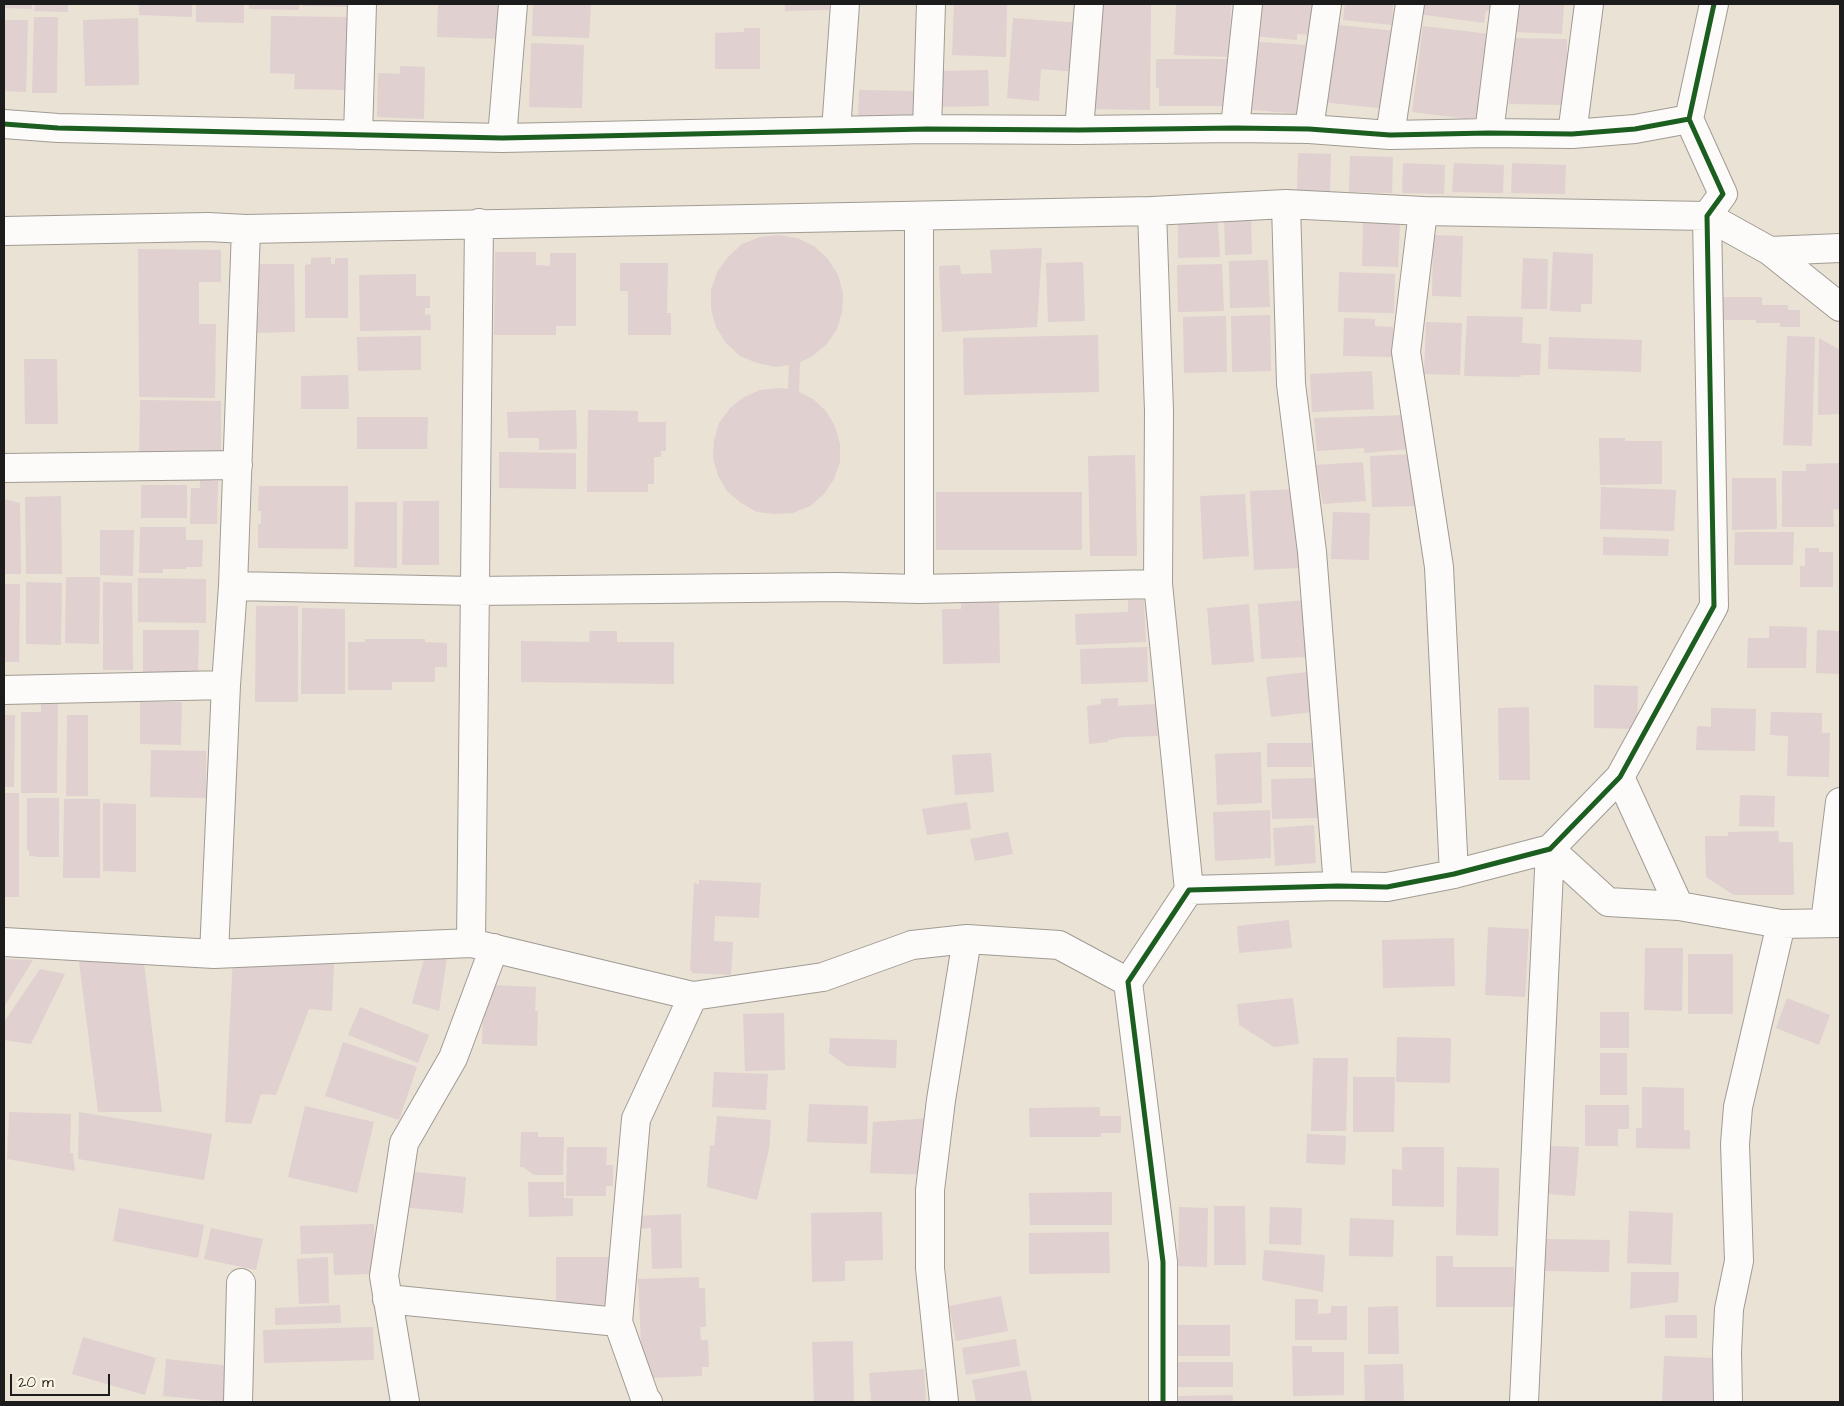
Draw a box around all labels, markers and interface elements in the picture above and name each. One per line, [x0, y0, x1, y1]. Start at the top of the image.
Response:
scale bar [12, 1364, 112, 1396]
text: 20 m [18, 1372, 54, 1393]

